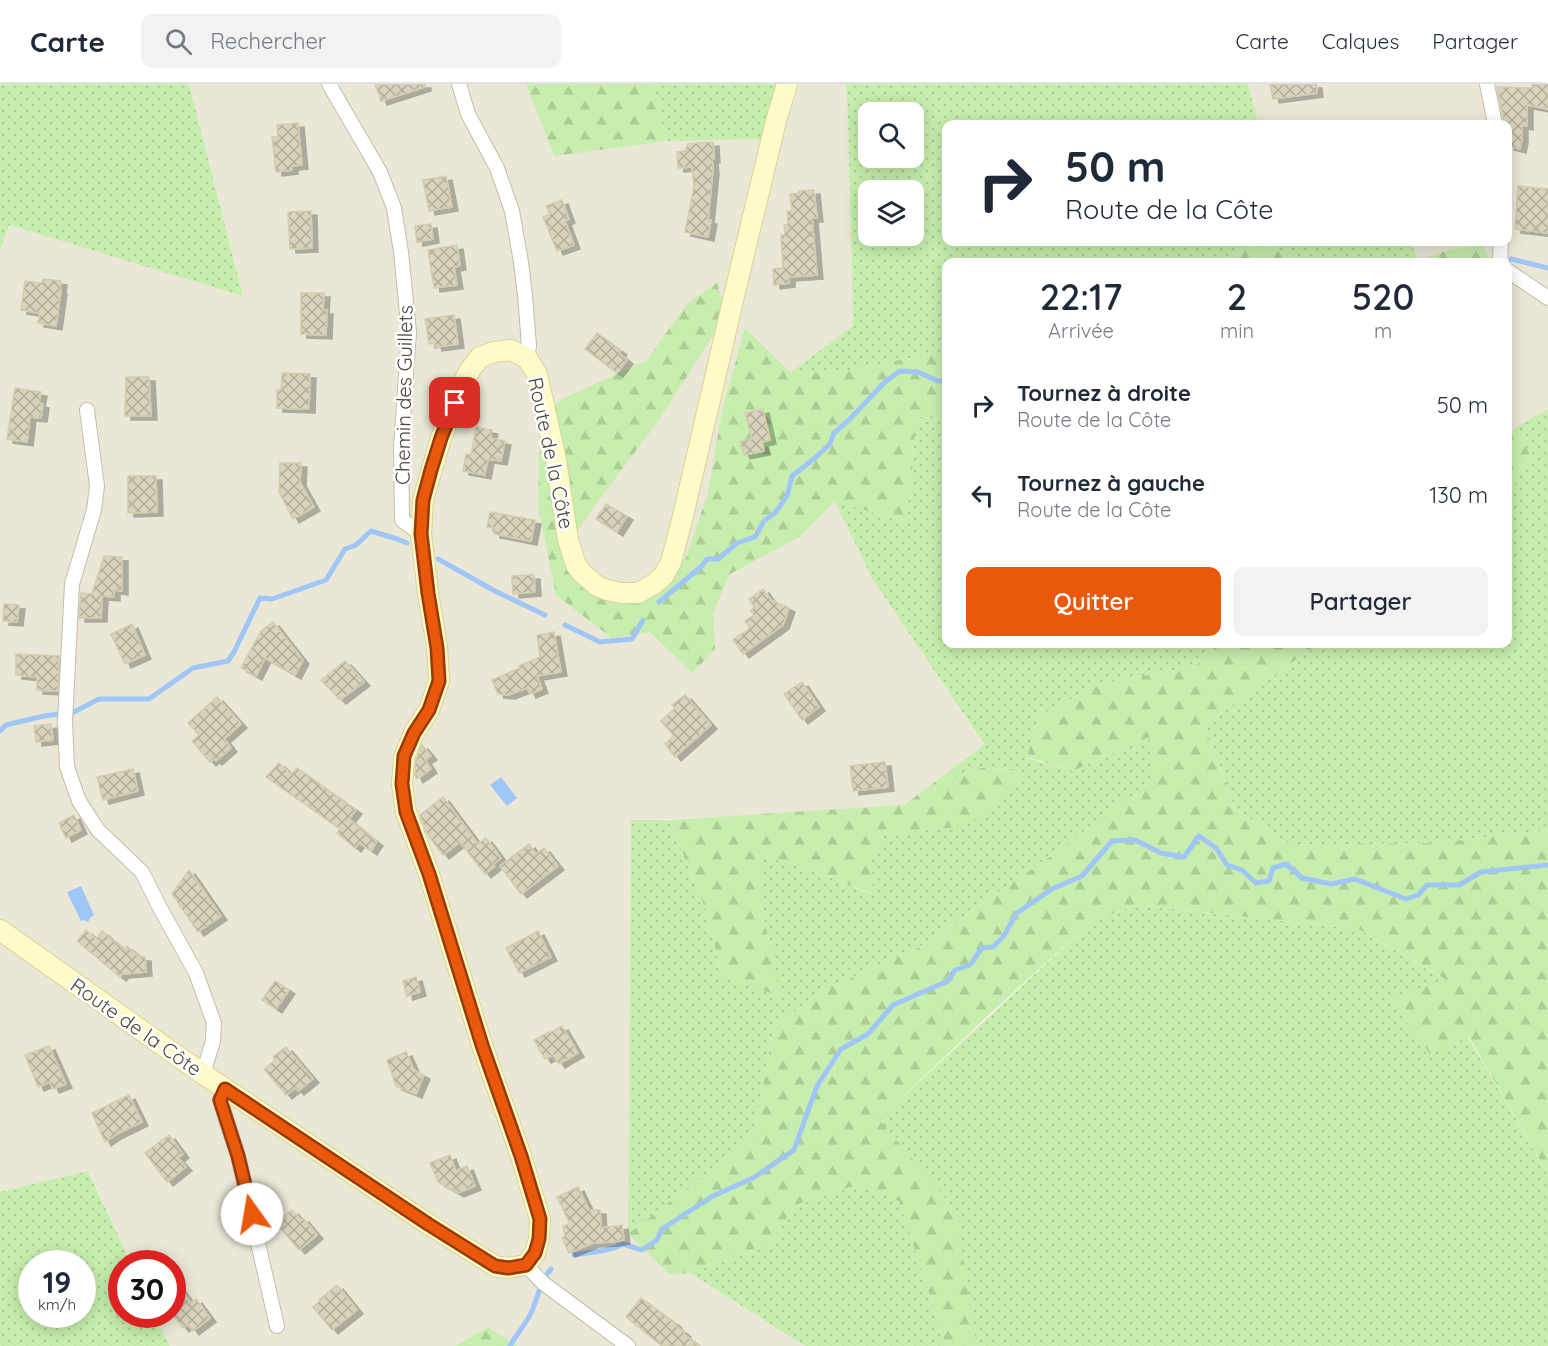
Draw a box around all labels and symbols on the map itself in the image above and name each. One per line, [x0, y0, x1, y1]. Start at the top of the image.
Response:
street label: Chemin des Guillets [389, 305, 418, 485]
street label: Route de la Côte [523, 375, 580, 531]
pin [429, 377, 480, 428]
street label: Route de la Côte [66, 972, 207, 1081]
position arrow [220, 1182, 284, 1246]
speed limit sign: 30 [108, 1250, 186, 1328]

